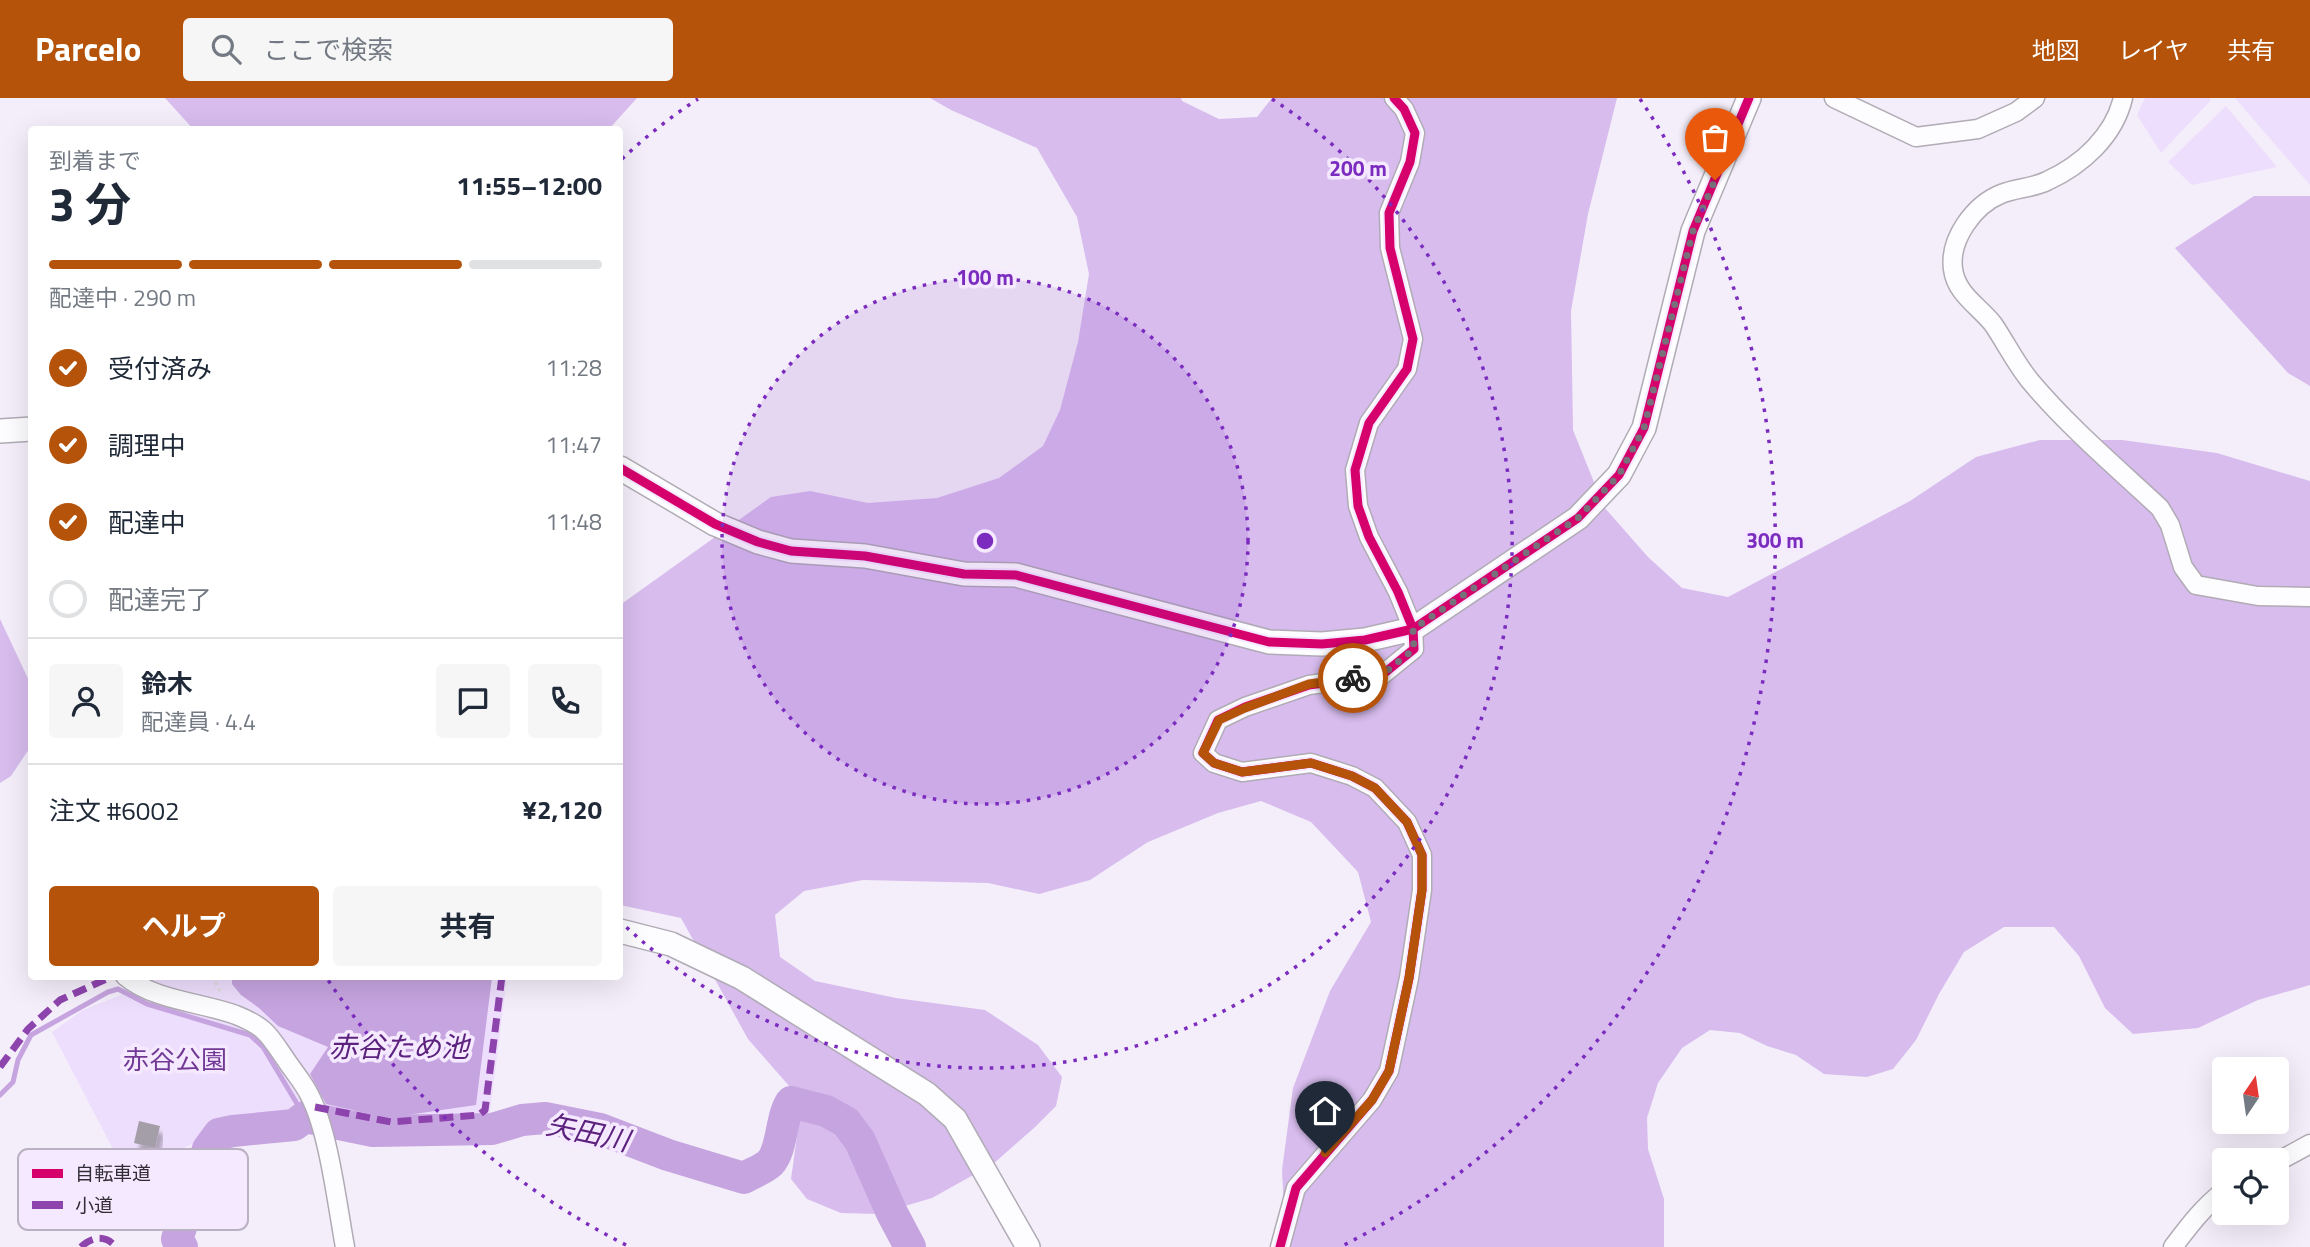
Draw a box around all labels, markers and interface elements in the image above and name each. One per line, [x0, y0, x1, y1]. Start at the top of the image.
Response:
search box [183, 18, 673, 81]
text: Parcelo [35, 24, 141, 74]
icon: search [207, 30, 245, 68]
text: ここで検索 [263, 30, 393, 69]
text: 地図 [2032, 32, 2080, 68]
text: レイヤ [2118, 32, 2189, 68]
text: 共有 [2227, 32, 2275, 68]
pin [1685, 108, 1745, 180]
icon: bag [1696, 119, 1734, 157]
text: 到着まで [49, 143, 141, 178]
text: 200 m [1329, 152, 1387, 184]
text: 11:55–12:00 [456, 166, 602, 205]
text: 3 分 [49, 169, 131, 239]
text: 100 m [956, 261, 1014, 293]
text: 配達中 · 290 m [49, 280, 196, 315]
icon: check [49, 349, 87, 387]
text: 受付済み [108, 349, 212, 388]
text: 11:28 [545, 350, 602, 385]
icon: check [49, 426, 87, 464]
text: 調理中 [108, 426, 186, 465]
text: 11:47 [545, 427, 602, 462]
icon: check [49, 503, 87, 541]
text: 配達中 [108, 503, 186, 542]
text: 11:48 [545, 504, 602, 539]
text: 300 m [1746, 524, 1804, 556]
centre of rings [973, 529, 997, 553]
text: 配達完了 [108, 580, 212, 619]
courier [1318, 643, 1388, 713]
icon: bike [1334, 659, 1372, 697]
button: person [49, 664, 123, 738]
text: 鈴木 [141, 664, 193, 703]
button: chat [436, 664, 510, 738]
button: phone [528, 664, 602, 738]
text: 配達員 · 4.4 [141, 704, 256, 739]
text: ¥2,120 [522, 790, 602, 829]
text: 注文 #6002 [49, 791, 180, 830]
button: ヘルプ [49, 886, 319, 966]
button: 共有 [333, 886, 602, 966]
water label: 赤谷ため池 [329, 1025, 472, 1068]
park label: 赤谷公園 [123, 1040, 227, 1079]
north arrow [2212, 1057, 2289, 1134]
map controls [2212, 1057, 2289, 1225]
pin [1295, 1081, 1355, 1153]
icon: home [1306, 1092, 1344, 1130]
water label: 矢田川 [542, 1102, 636, 1162]
button: locate [2212, 1148, 2289, 1225]
legend [18, 1149, 248, 1230]
text: 自転車道 [75, 1158, 151, 1187]
text: 小道 [75, 1190, 113, 1219]

